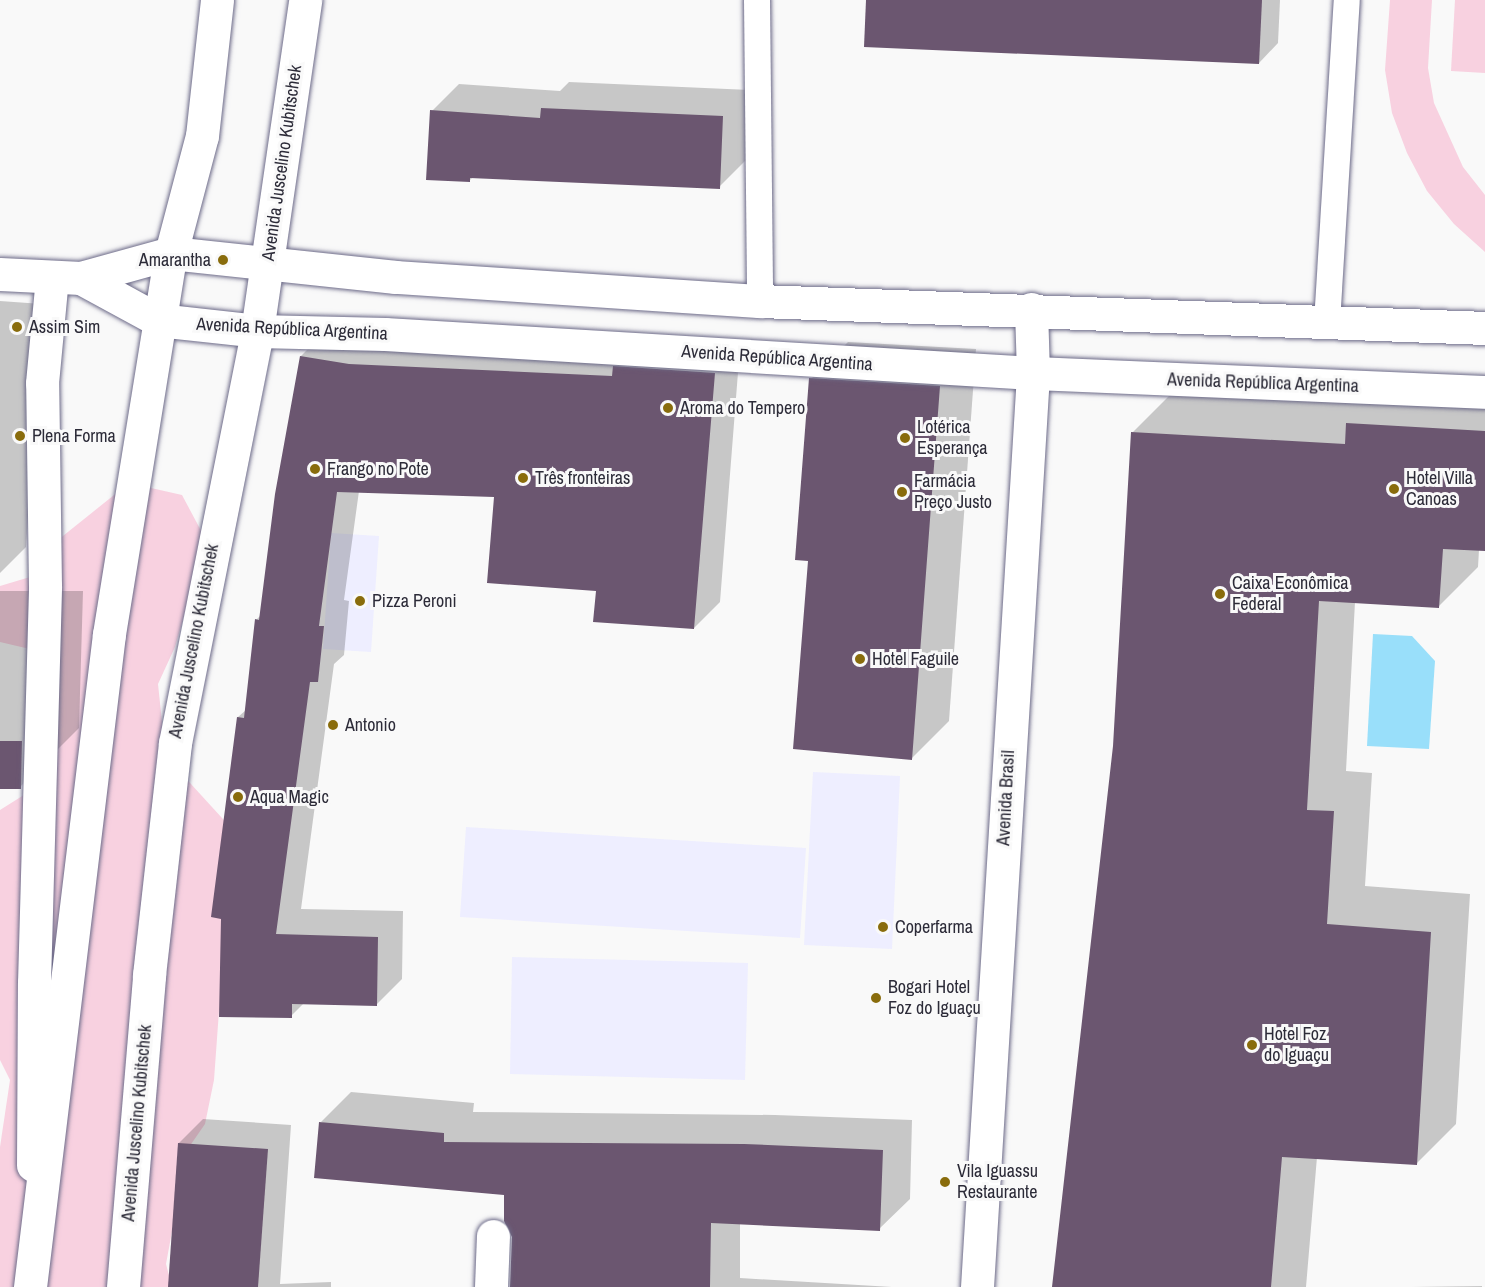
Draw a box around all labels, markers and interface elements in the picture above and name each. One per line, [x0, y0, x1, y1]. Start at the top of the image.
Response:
street label: Avenida Juscelino Kubitschek [258, 64, 306, 262]
place label: Amarantha [139, 249, 211, 271]
marker: Amarantha [216, 253, 230, 267]
street label: Avenida República Argentina [195, 313, 389, 345]
place label: Assim Sim [29, 316, 100, 338]
marker: Assim Sim [10, 320, 24, 334]
street label: Avenida República Argentina [680, 341, 874, 375]
street label: Avenida República Argentina [1166, 369, 1360, 397]
place label: Aroma do Tempero [680, 397, 806, 419]
marker: Aroma do Tempero [661, 401, 675, 415]
place label: Lotérica Esperança [917, 417, 988, 460]
place label: Plena Forma [32, 425, 116, 447]
marker: Plena Forma [13, 429, 27, 443]
marker: Lotérica Esperança [898, 431, 912, 445]
place label: Frango no Pote [327, 458, 429, 480]
marker: Frango no Pote [308, 462, 322, 476]
place label: Três fronteiras [535, 467, 630, 489]
place label: Hotel Villa Canoas [1406, 468, 1473, 510]
marker: Três fronteiras [516, 471, 530, 485]
place label: Farmácia Preço Justo [914, 471, 992, 514]
marker: Hotel Villa Canoas [1387, 482, 1401, 496]
marker: Farmácia Preço Justo [895, 485, 909, 499]
street label: Avenida Juscelino Kubitschek [165, 542, 223, 740]
place label: Caixa Econômica Federal [1232, 573, 1348, 616]
marker: Caixa Econômica Federal [1213, 587, 1227, 601]
place label: Pizza Peroni [372, 590, 457, 612]
marker: Pizza Peroni [353, 594, 367, 608]
place label: Hotel Faguile [872, 648, 959, 670]
marker: Hotel Faguile [853, 652, 867, 666]
place label: Antonio [345, 714, 396, 736]
marker: Antonio [326, 718, 340, 732]
street label: Avenida Brasil [993, 750, 1019, 846]
place label: Aqua Magic [250, 786, 329, 808]
marker: Aqua Magic [231, 790, 245, 804]
place label: Coperfarma [895, 916, 973, 938]
marker: Coperfarma [876, 920, 890, 934]
place label: Bogari Hotel Foz do Iguaçu [888, 977, 981, 1020]
marker: Bogari Hotel Foz do Iguaçu [869, 991, 883, 1005]
street label: Avenida Juscelino Kubitschek [118, 1024, 156, 1222]
place label: Hotel Foz do Iguaçu [1264, 1024, 1329, 1066]
marker: Hotel Foz do Iguaçu [1245, 1038, 1259, 1052]
place label: Vila Iguassu Restaurante [957, 1161, 1038, 1204]
marker: Vila Iguassu Restaurante [938, 1175, 952, 1189]

